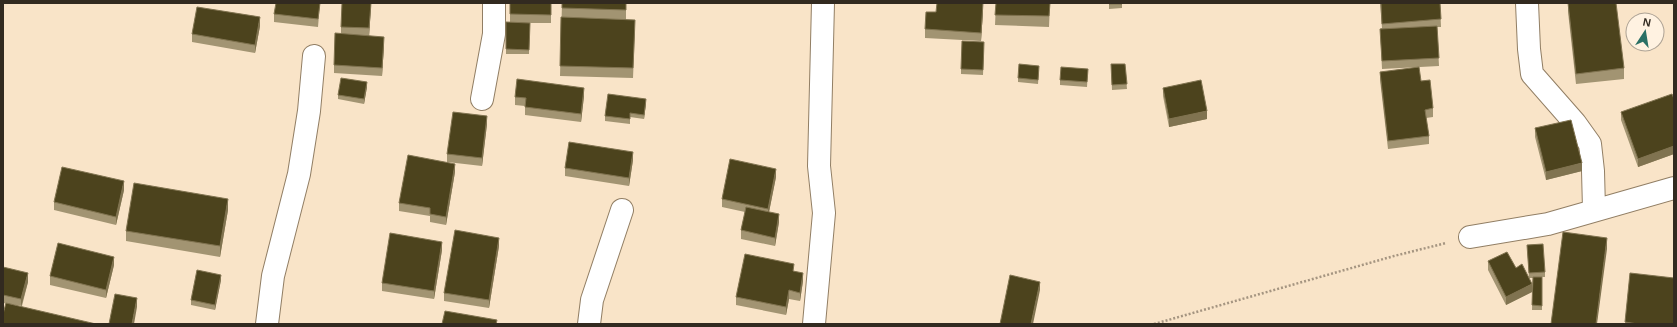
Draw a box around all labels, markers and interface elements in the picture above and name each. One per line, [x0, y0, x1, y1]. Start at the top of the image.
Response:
north arrow [1625, 12, 1665, 52]
text: N [1642, 16, 1652, 29]

